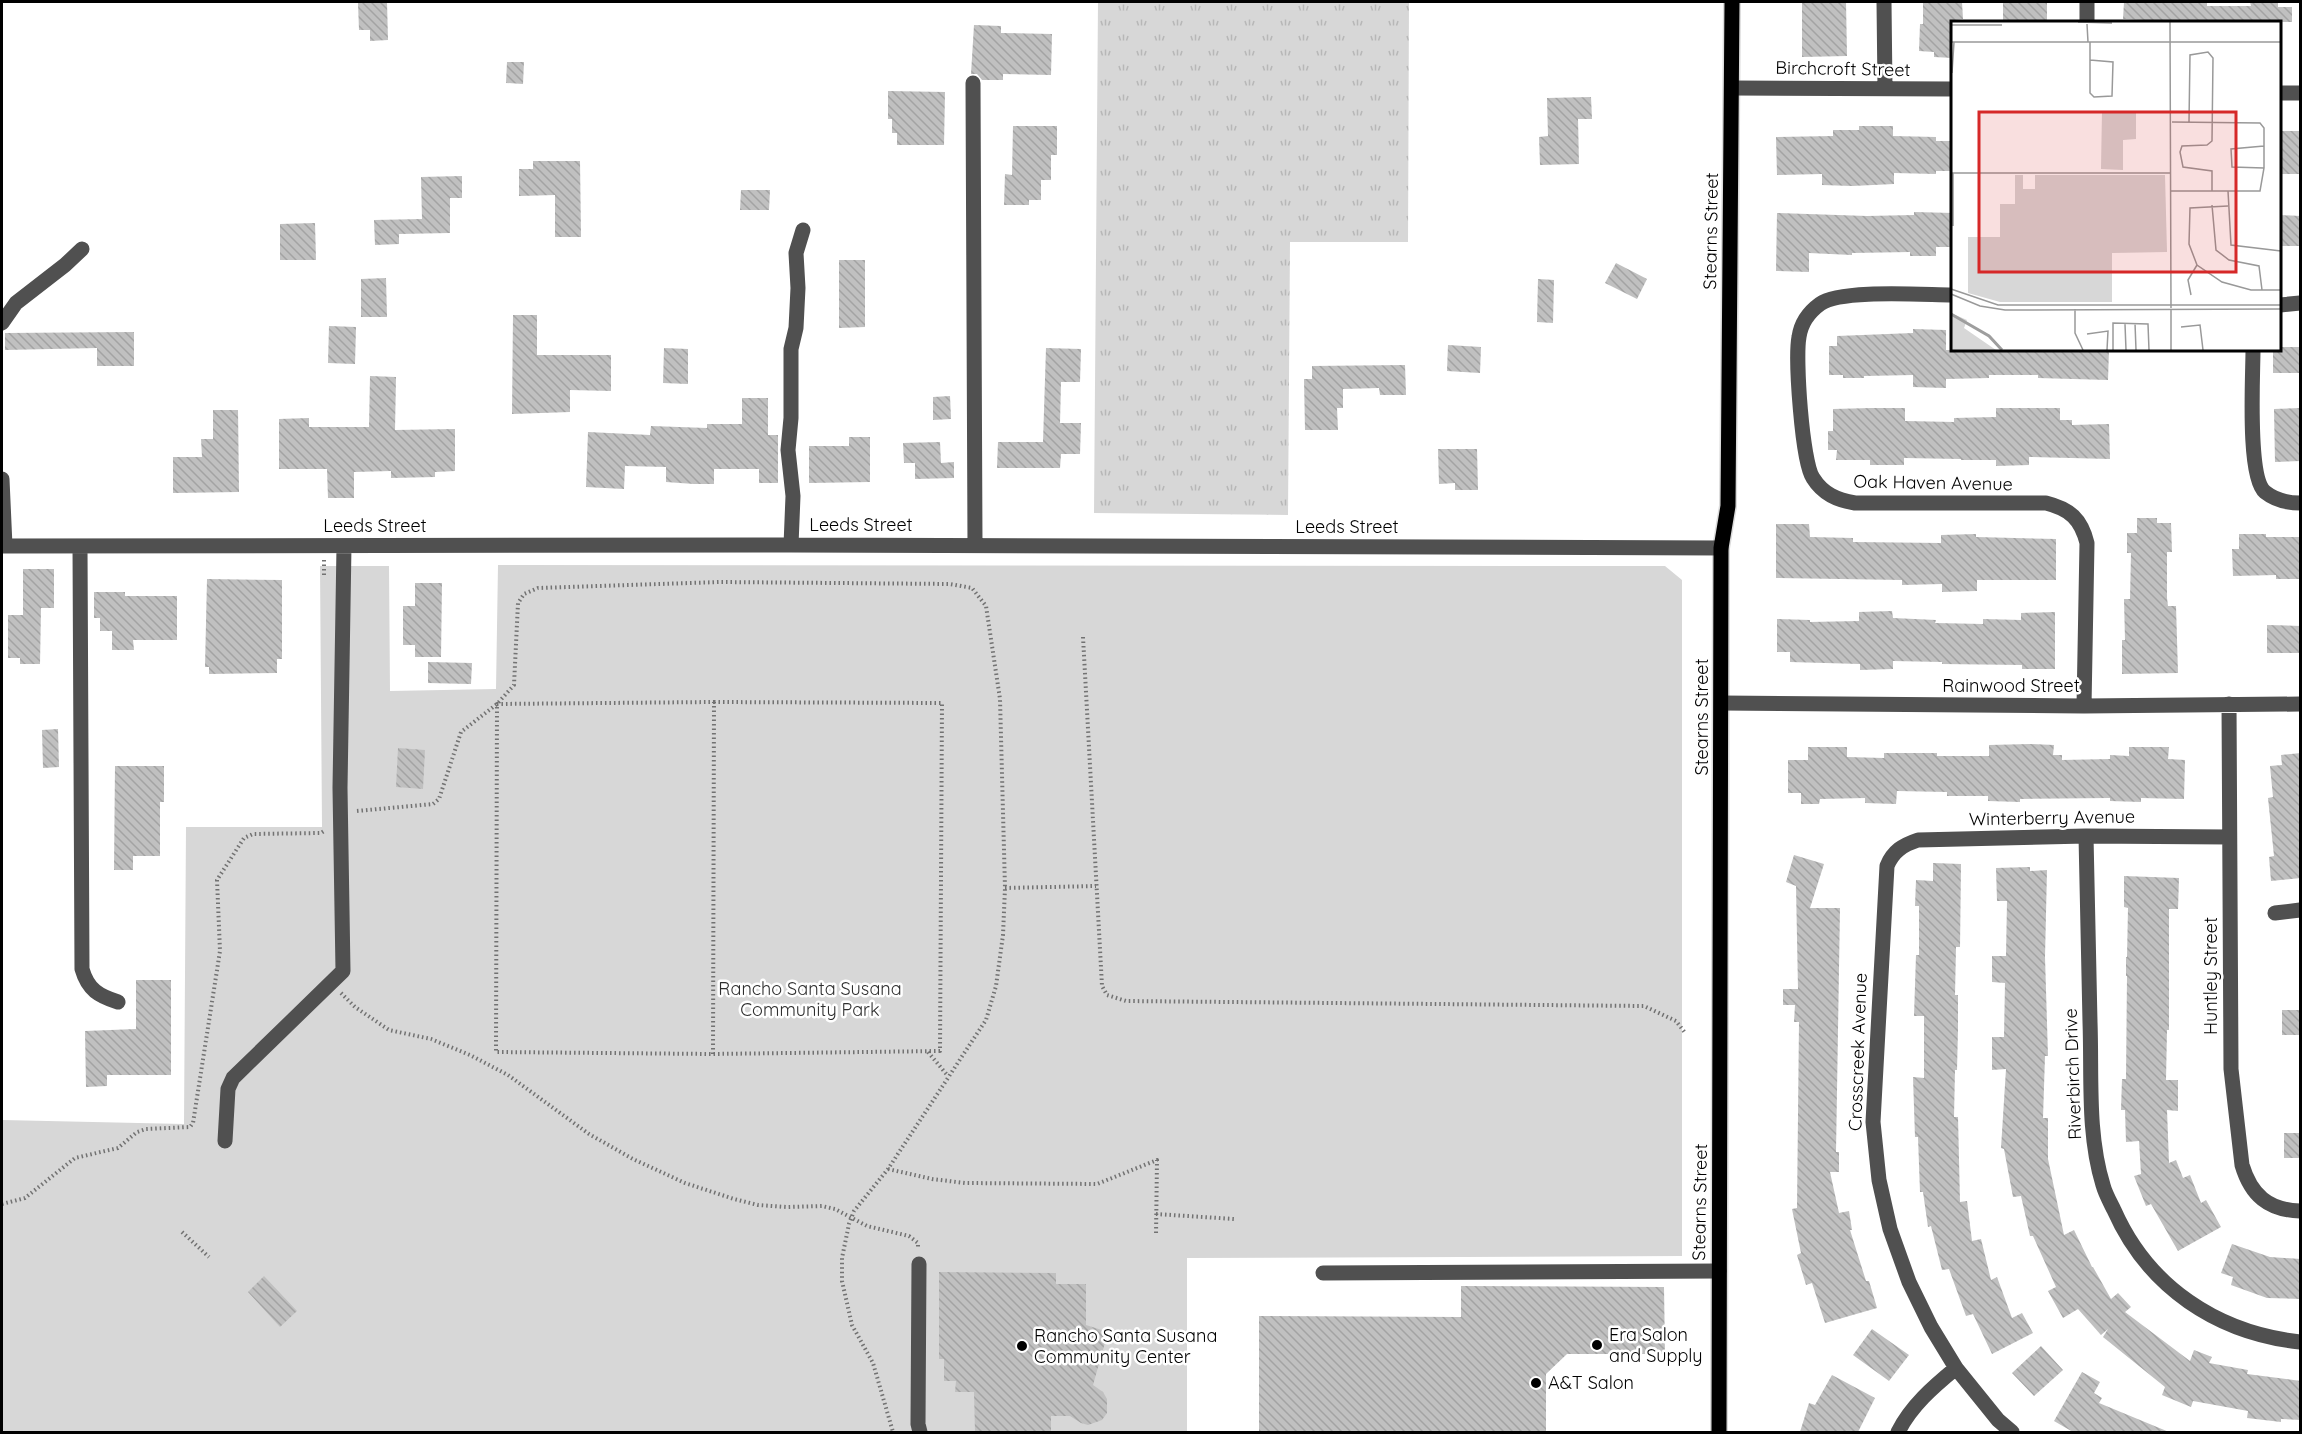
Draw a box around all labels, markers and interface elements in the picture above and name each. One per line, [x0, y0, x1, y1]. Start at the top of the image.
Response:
inset map [1951, 21, 2281, 351]
street label: Birchcroft Street [1775, 56, 1911, 81]
street label: Stearns Street [1698, 172, 1723, 290]
street label: Oak Haven Avenue [1853, 470, 2013, 495]
street label: Leeds Street [809, 513, 913, 536]
street label: Leeds Street [323, 514, 427, 537]
street label: Leeds Street [1295, 515, 1399, 538]
street label: Stearns Street [1690, 658, 1713, 776]
street label: Rainwood Street [1942, 674, 2080, 697]
street label: Winterberry Avenue [1969, 805, 2135, 830]
street label: Huntley Street [2199, 917, 2222, 1035]
street label: Crosscreek Avenue [1843, 972, 1872, 1132]
park label: Rancho Santa Susana Community Park [718, 977, 902, 1021]
street label: Riverbirch Drive [2059, 1008, 2086, 1140]
street label: Stearns Street [1687, 1143, 1712, 1261]
place label: Era Salon and Supply [1609, 1323, 1702, 1367]
place label: Rancho Santa Susana Community Center [1034, 1324, 1217, 1368]
marker: Era Salon and Supply [1590, 1338, 1604, 1352]
marker: Rancho Santa Susana Community Center [1015, 1339, 1029, 1353]
place label: A&T Salon [1548, 1371, 1634, 1394]
marker: A&T Salon [1529, 1376, 1543, 1390]

